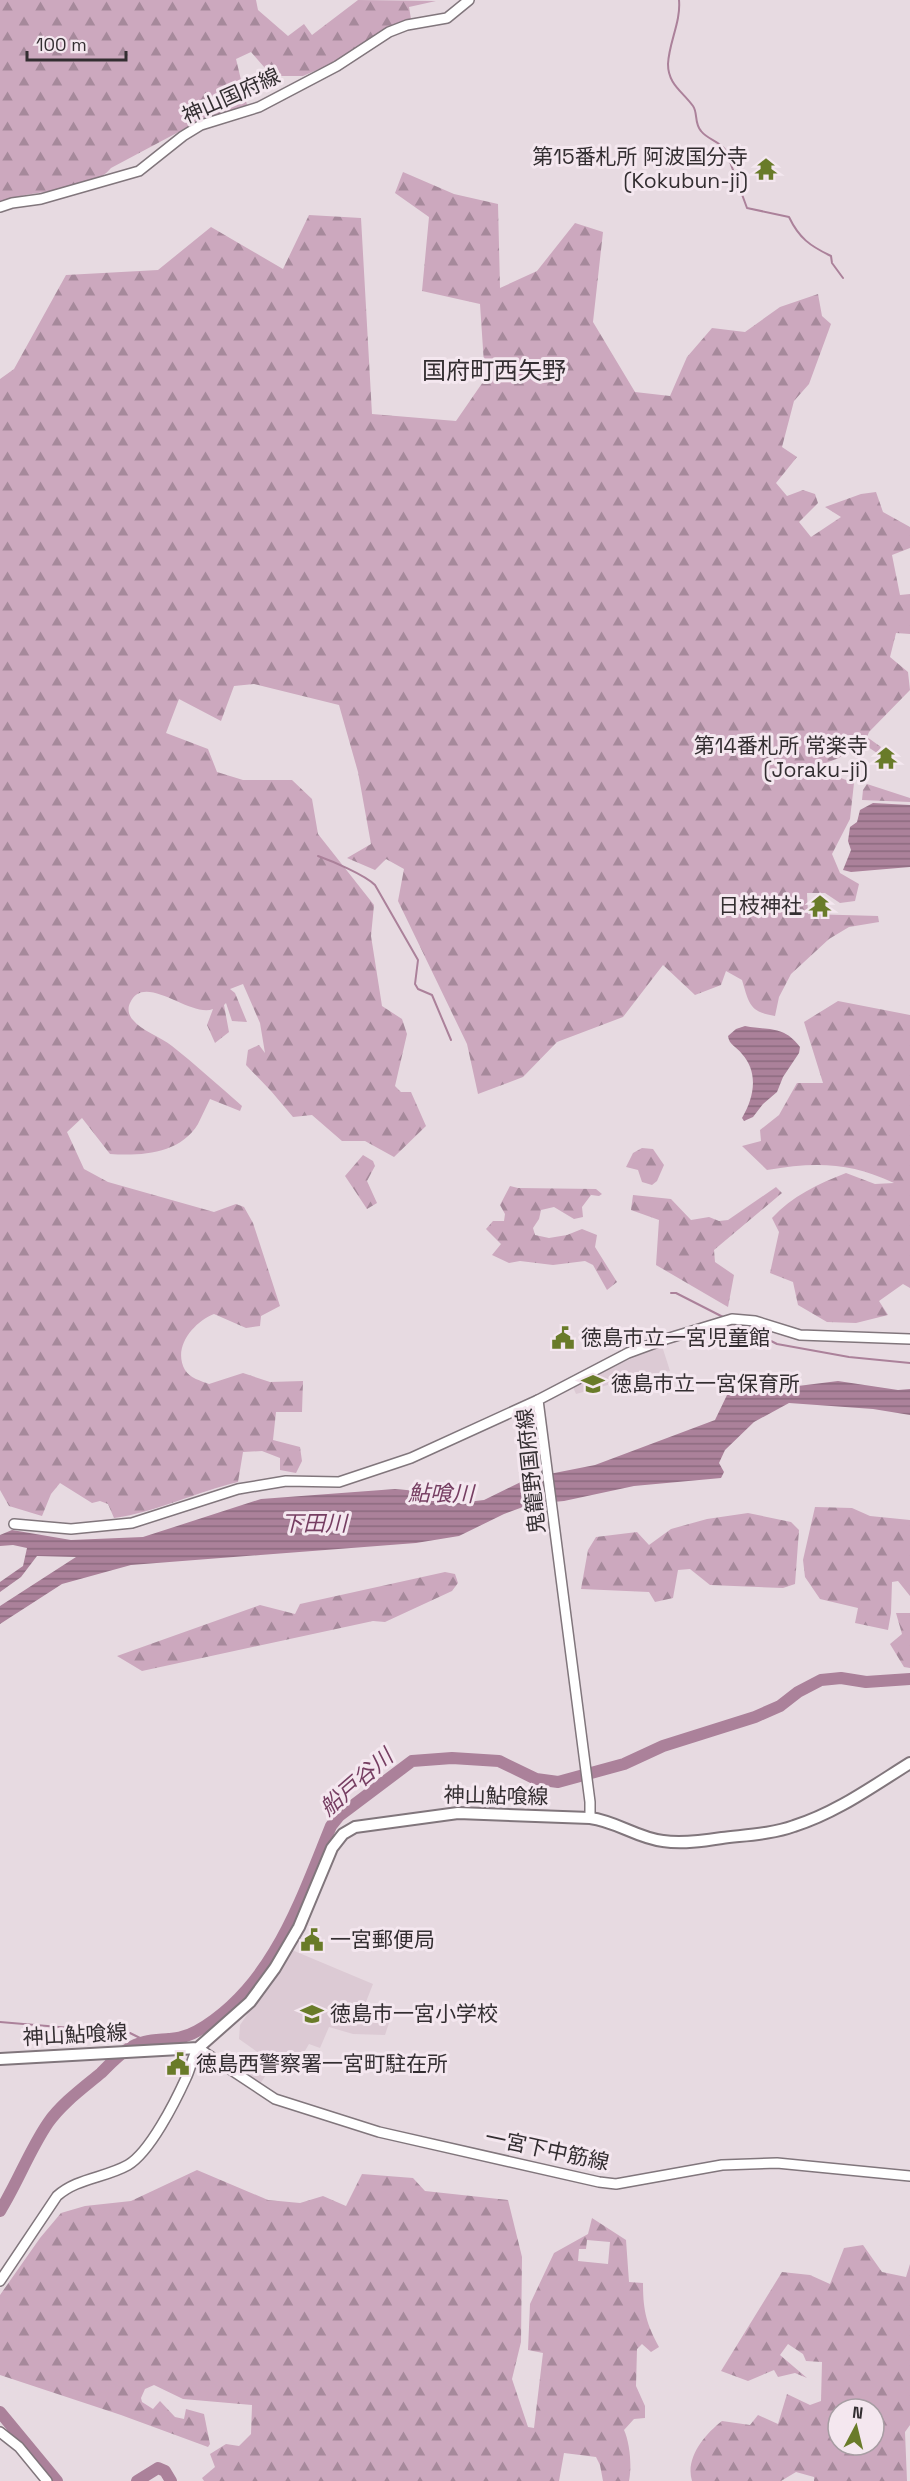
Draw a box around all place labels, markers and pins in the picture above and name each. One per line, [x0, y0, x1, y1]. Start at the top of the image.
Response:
place label: 第15番札所 阿波国分寺 (Kokubun-ji) [532, 143, 748, 194]
temple icon: 第15番札所 阿波国分寺 (Kokubun-ji) [753, 156, 779, 182]
place label: 第14番札所 常楽寺 (Joraku-ji) [694, 732, 868, 783]
temple icon: 第14番札所 常楽寺 (Joraku-ji) [873, 745, 899, 771]
place label: 日枝神社 [718, 892, 802, 919]
temple icon: 日枝神社 [807, 893, 833, 919]
place label: 徳島市立一宮児童館 [581, 1324, 770, 1351]
public building icon: 徳島市立一宮児童館 [550, 1325, 576, 1351]
place label: 徳島市立一宮保育所 [611, 1370, 800, 1397]
school or university icon: 徳島市立一宮保育所 [580, 1371, 606, 1397]
place label: 一宮郵便局 [330, 1926, 435, 1953]
public building icon: 一宮郵便局 [299, 1927, 325, 1953]
place label: 徳島市一宮小学校 [330, 2000, 498, 2027]
school or university icon: 徳島市一宮小学校 [299, 2001, 325, 2027]
place label: 徳島西警察署一宮町駐在所 [196, 2050, 448, 2077]
public building icon: 徳島西警察署一宮町駐在所 [165, 2051, 191, 2077]

